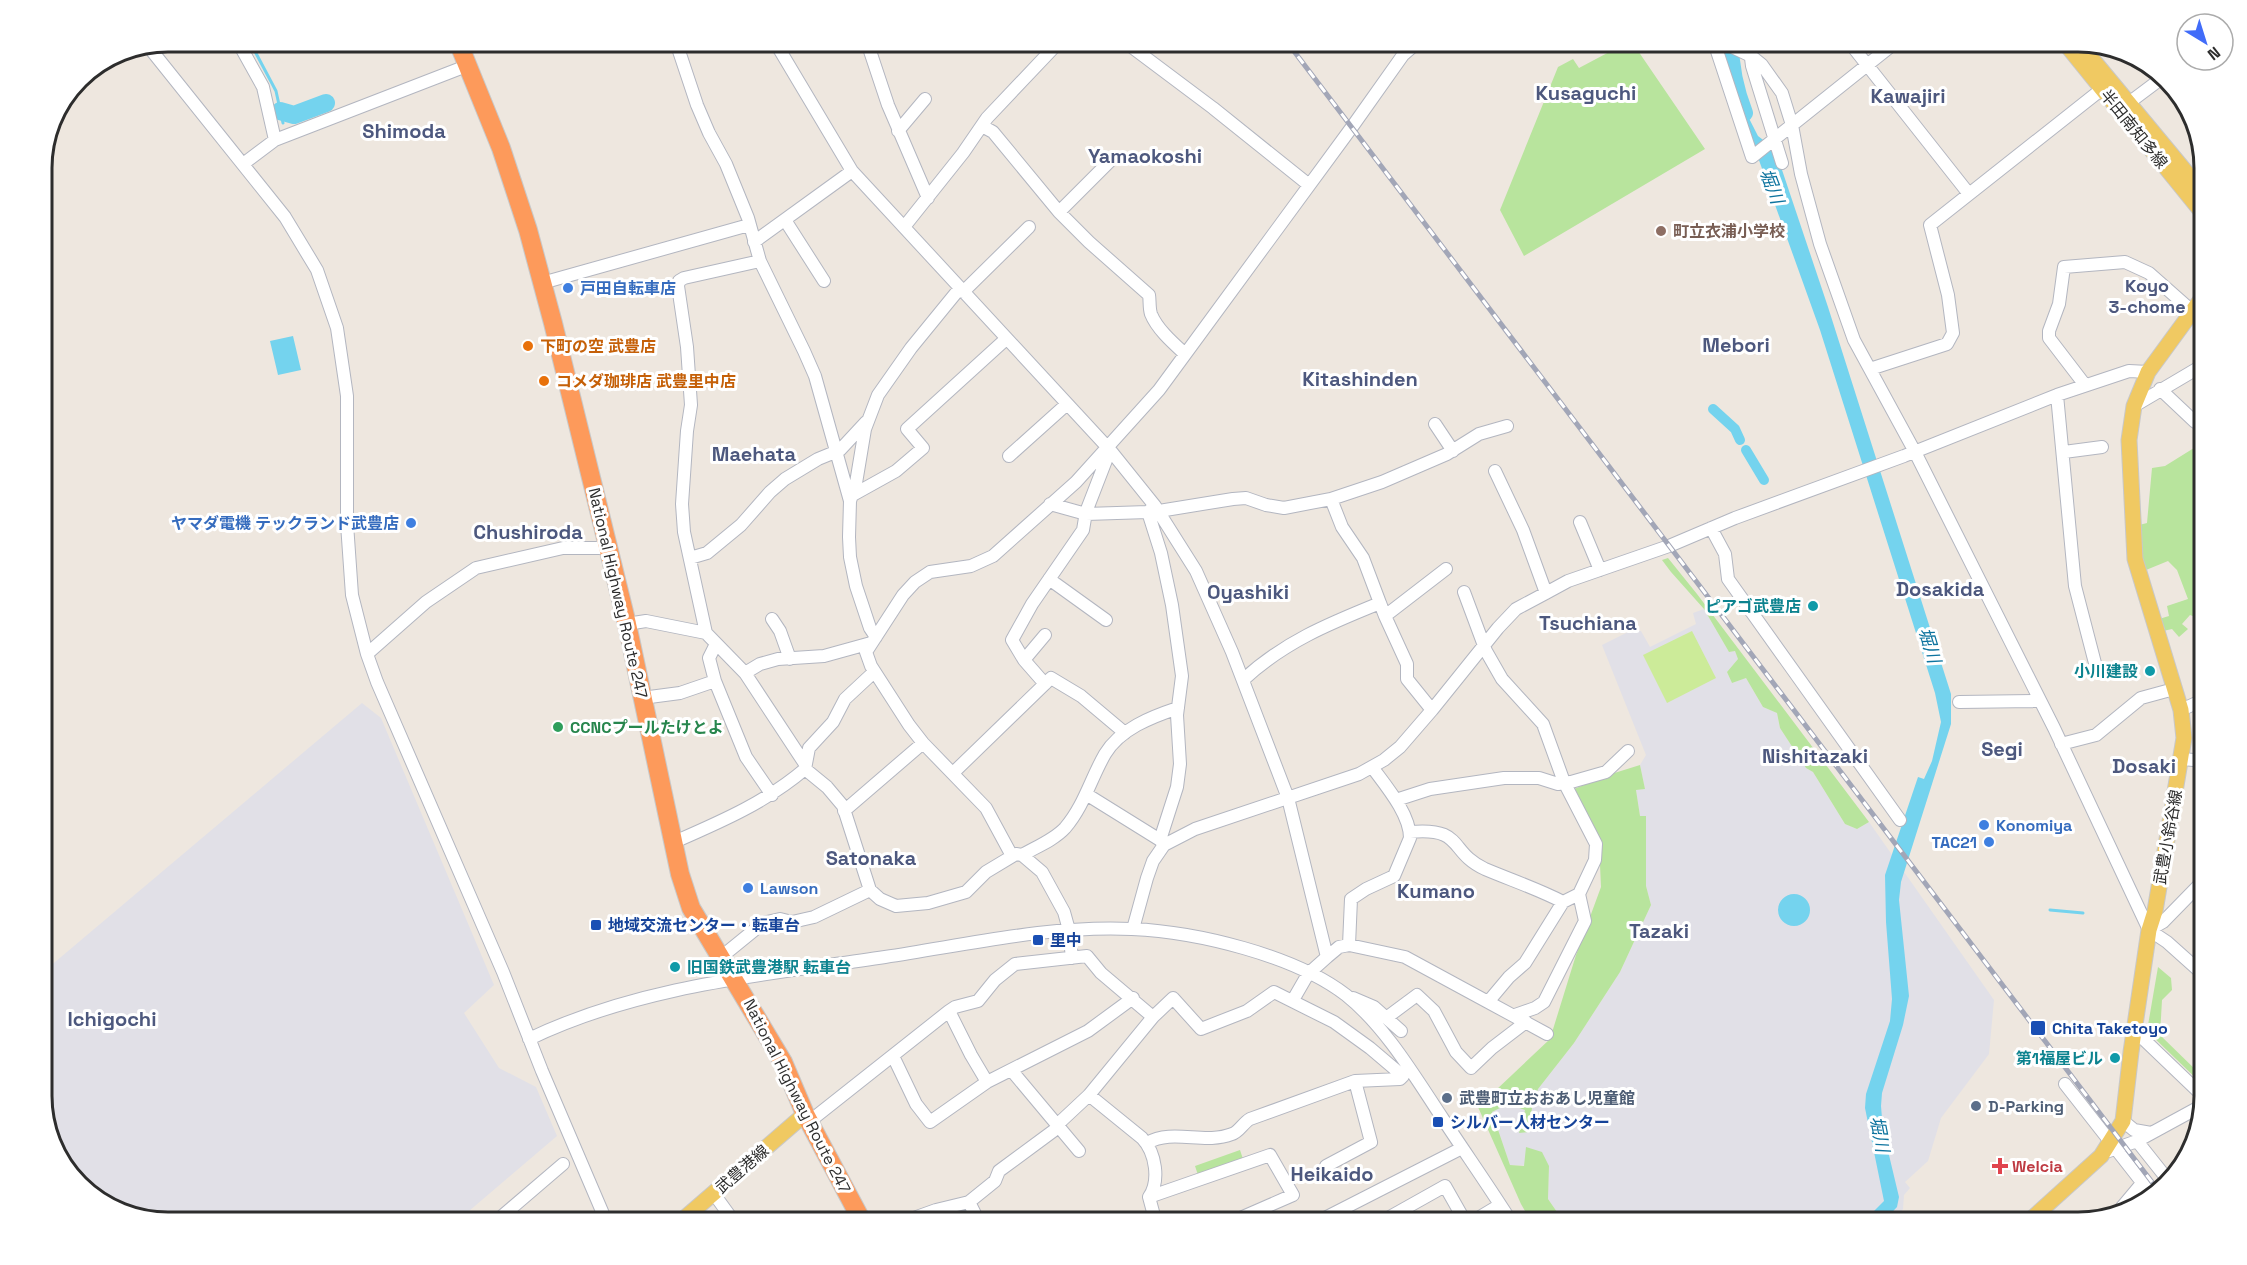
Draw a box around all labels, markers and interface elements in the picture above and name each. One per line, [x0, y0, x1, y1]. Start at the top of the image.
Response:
north arrow [2175, 12, 2235, 72]
text: N [2203, 42, 2225, 65]
district label: Kusaguchi [1536, 80, 1636, 106]
district label: Kawajiri [1870, 83, 1946, 109]
street label: 半田南知多線 [2096, 85, 2172, 173]
district label: Shimoda [362, 118, 446, 144]
district label: Yamaokoshi [1088, 143, 1202, 169]
water label: 堀川 [1755, 165, 1790, 209]
place label: 町立衣浦小学校 [1673, 221, 1785, 242]
marker: 町立衣浦小学校 [1654, 224, 1668, 238]
district label: Koyo 3-chome [2108, 274, 2186, 318]
place label: 戸田自転車店 [580, 278, 676, 299]
marker: 戸田自転車店 [561, 281, 575, 295]
district label: Mebori [1702, 332, 1770, 358]
place label: 下町の空 武豊店 [540, 336, 656, 357]
marker: 下町の空 武豊店 [521, 339, 535, 353]
district label: Kitashinden [1302, 366, 1418, 392]
place label: コメダ珈琲店 武豊里中店 [556, 371, 736, 392]
marker: コメダ珈琲店 武豊里中店 [537, 374, 551, 388]
district label: Maehata [712, 441, 797, 467]
street label: National Highway Route 247 [584, 486, 652, 700]
place label: ヤマダ電機 テックランド武豊店 [171, 513, 399, 534]
marker: ヤマダ電機 テックランド武豊店 [404, 516, 418, 530]
district label: Chushiroda [473, 519, 583, 545]
district label: Dosakida [1896, 576, 1985, 602]
district label: Oyashiki [1207, 579, 1289, 605]
place label: ピアゴ武豊店 [1705, 596, 1801, 617]
marker: ピアゴ武豊店 [1806, 599, 1820, 613]
district label: Tsuchiana [1539, 610, 1637, 636]
water label: 堀川 [1914, 624, 1947, 667]
place label: 小川建設 [2074, 661, 2138, 682]
marker: 小川建設 [2143, 664, 2157, 678]
place label: CCNCプールたけとよ [570, 717, 724, 738]
marker: CCNCプールたけとよ [551, 720, 565, 734]
district label: Segi [1981, 736, 2023, 762]
district label: Nishitazaki [1762, 743, 1868, 769]
district label: Dosaki [2112, 753, 2176, 779]
street label: 武豊小鈴谷線 [2149, 788, 2187, 886]
place label: Konomiya [1996, 815, 2072, 836]
marker: Konomiya [1977, 818, 1991, 832]
place label: TAC21 [1932, 832, 1977, 853]
marker: TAC21 [1982, 835, 1996, 849]
district label: Satonaka [826, 845, 917, 871]
place label: Lawson [760, 878, 818, 899]
district label: Kumano [1397, 878, 1475, 904]
marker: Lawson [741, 881, 755, 895]
place label: 地域交流センター・転車台 [608, 915, 800, 936]
marker: 地域交流センター・転車台 [589, 918, 603, 932]
district label: Tazaki [1629, 918, 1689, 944]
place label: 里中 [1050, 930, 1082, 951]
marker: 里中 [1031, 933, 1045, 947]
place label: 旧国鉄武豊港駅 転車台 [687, 957, 851, 978]
marker: 旧国鉄武豊港駅 転車台 [668, 960, 682, 974]
street label: National Highway Route 247 [739, 995, 855, 1197]
district label: Ichigochi [68, 1006, 157, 1032]
place label: Chita Taketoyo [2052, 1018, 2168, 1039]
marker: Chita Taketoyo [2029, 1019, 2047, 1037]
place label: 第1福屋ビル [2016, 1048, 2103, 1069]
marker: 第1福屋ビル [2108, 1051, 2122, 1065]
place label: 武豊町立おおあし児童館 [1459, 1088, 1635, 1109]
marker: 武豊町立おおあし児童館 [1440, 1091, 1454, 1105]
place label: D-Parking [1988, 1096, 2064, 1117]
marker: D-Parking [1969, 1099, 1983, 1113]
place label: シルバー人材センター [1450, 1112, 1610, 1133]
water label: 堀川 [1865, 1114, 1895, 1156]
marker: シルバー人材センター [1431, 1115, 1445, 1129]
street label: 武豊港線 [711, 1140, 773, 1198]
place label: Welcia [2012, 1156, 2063, 1177]
marker: Welcia [1993, 1159, 2007, 1173]
district label: Heikaido [1291, 1161, 1373, 1187]

